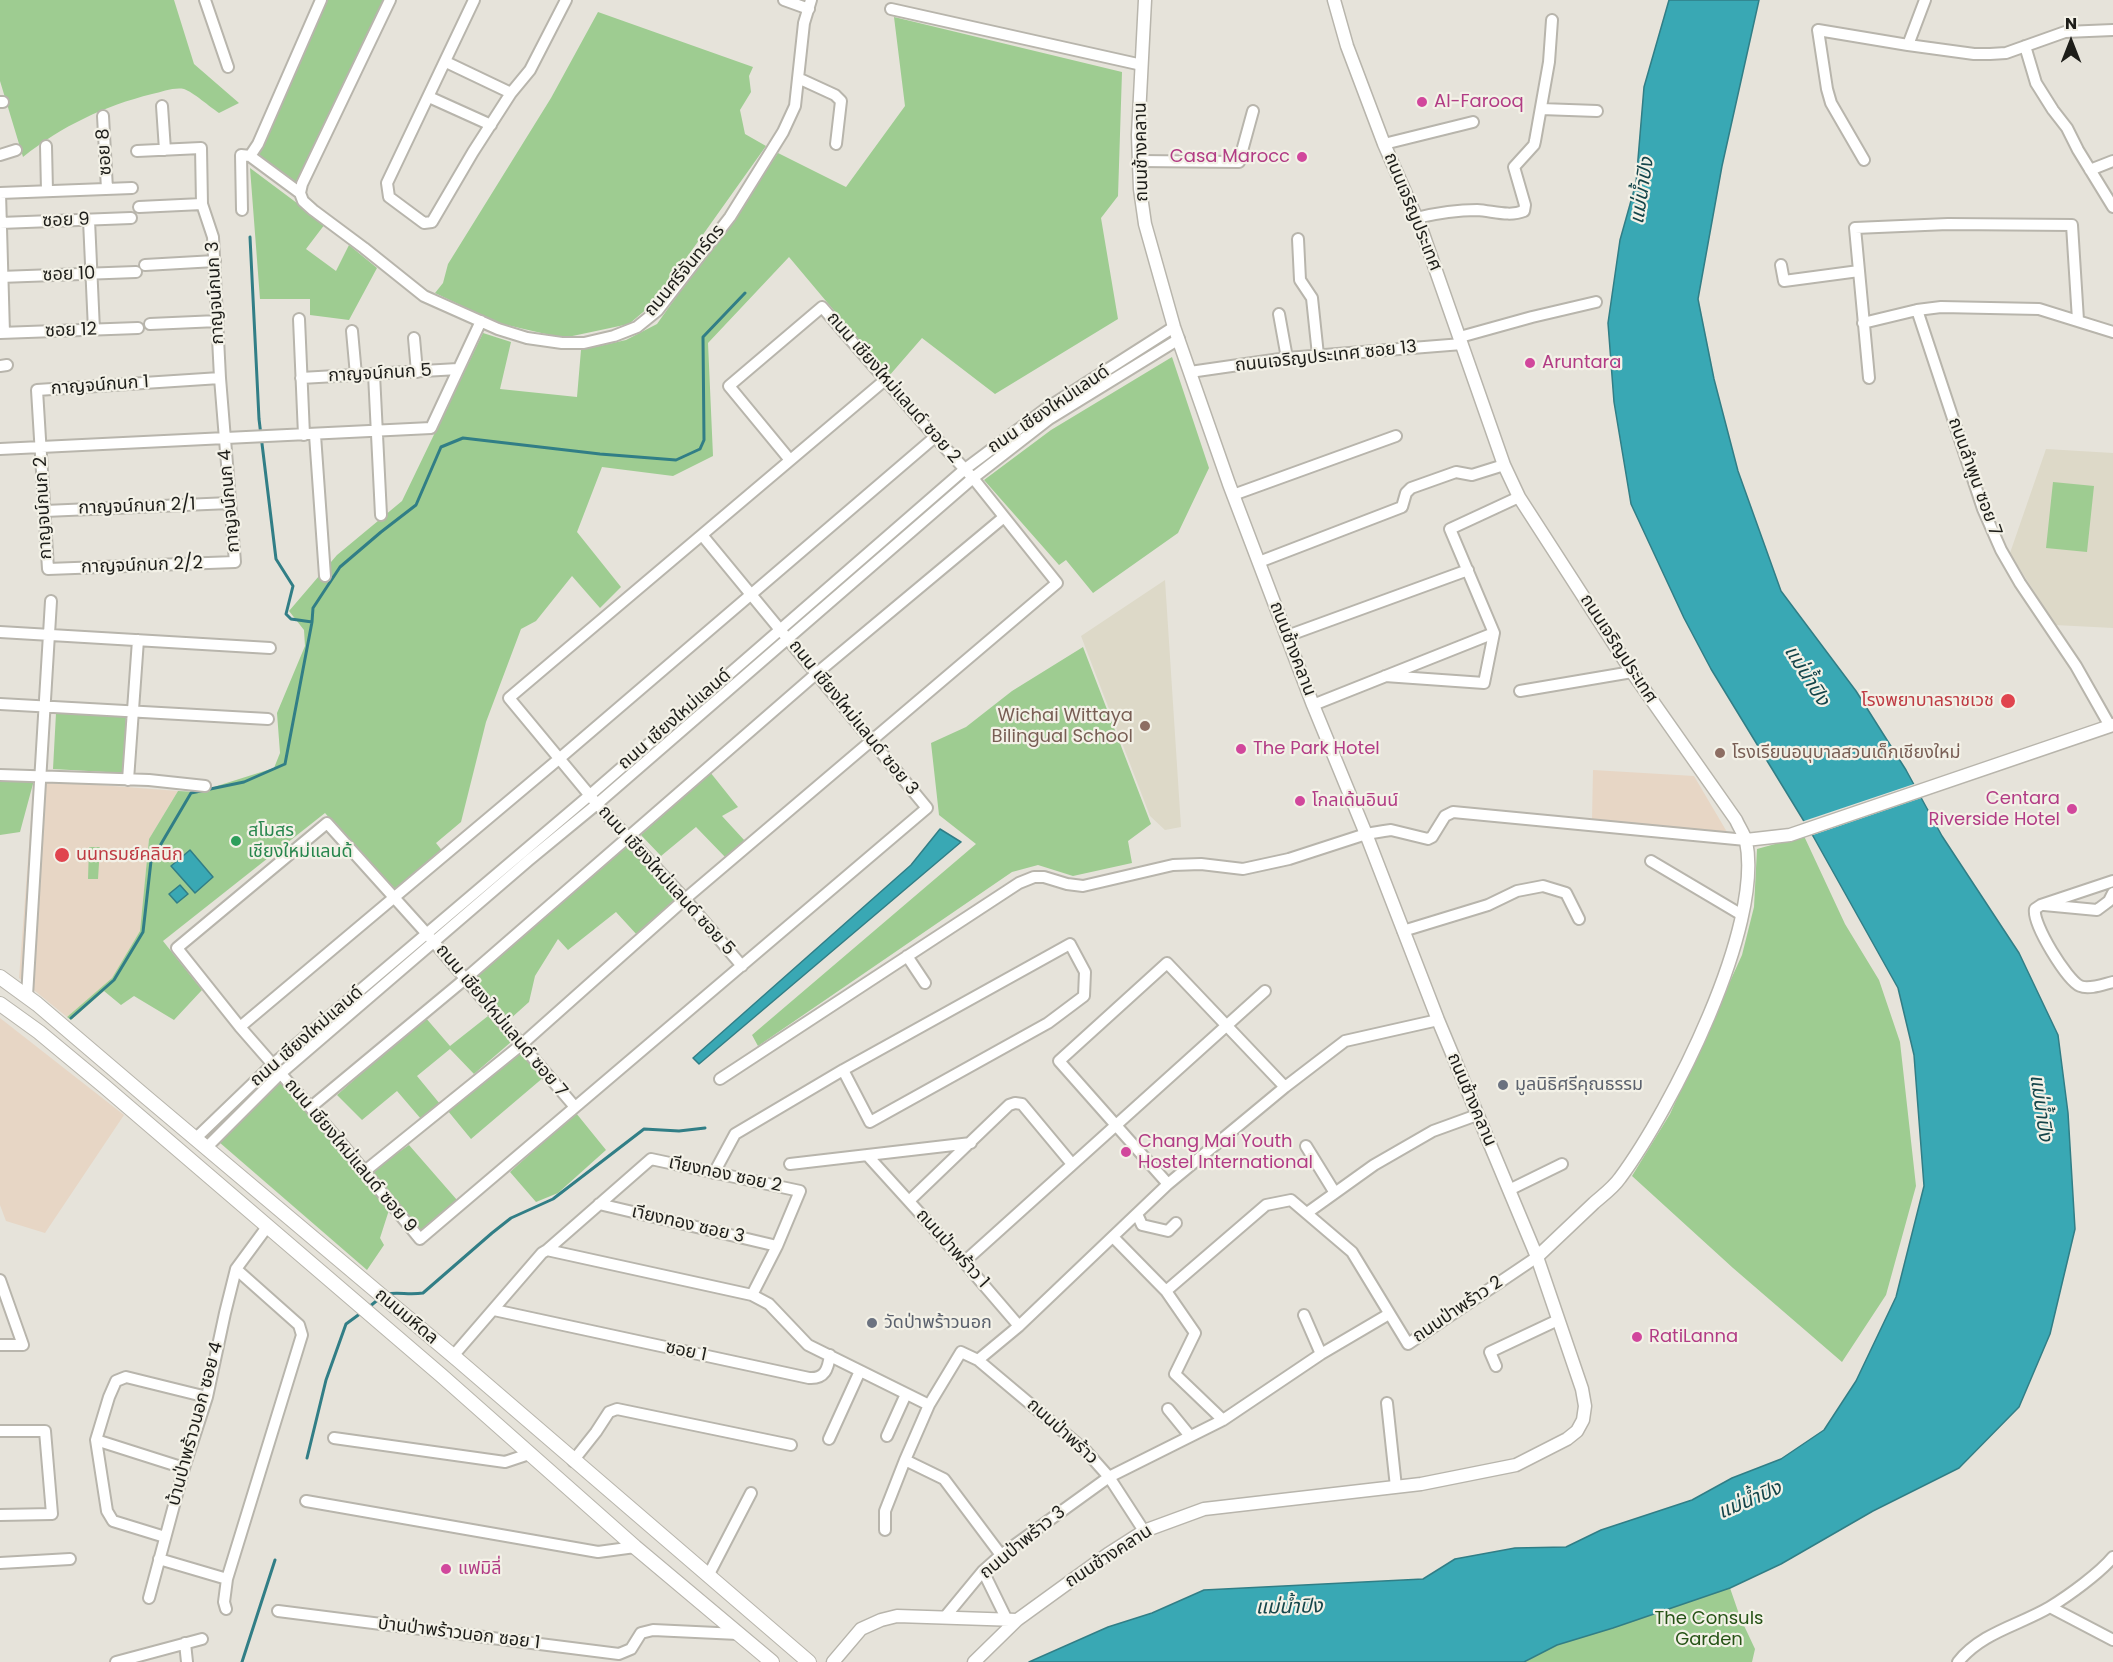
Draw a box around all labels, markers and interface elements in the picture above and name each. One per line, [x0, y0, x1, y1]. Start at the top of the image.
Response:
north arrow [2041, 12, 2101, 72]
text: N [2065, 12, 2077, 35]
place label: Al-Farooq [1434, 91, 1524, 113]
marker: Al-Farooq [1415, 95, 1429, 109]
street label: ถนนช้างคลาน [1130, 102, 1154, 202]
street label: ซอย 8 [93, 128, 117, 176]
place label: Casa Marocc [1170, 146, 1290, 168]
marker: Casa Marocc [1295, 150, 1309, 164]
street label: ถนนเจริญประเทศ [1378, 150, 1446, 274]
water label: แม่น้ำปิง [1626, 156, 1660, 226]
street label: ซอย 9 [42, 209, 90, 233]
street label: ถนนศรีจันทร์ดร [640, 221, 730, 321]
street label: กาญจน์กนก 3 [203, 241, 229, 345]
street label: ซอย 10 [42, 263, 96, 287]
street label: ถนน เชียงใหม่แลนด์ ซอย 2 [821, 308, 965, 468]
street label: ซอย 12 [45, 319, 97, 343]
street label: ถนนเจริญประเทศ ซอย 13 [1234, 337, 1418, 377]
place label: Aruntara [1542, 352, 1621, 374]
marker: Aruntara [1523, 356, 1537, 370]
street label: กาญจน์กนก 5 [328, 360, 432, 388]
street label: ถนน เชียงใหม่แลนด์ [984, 361, 1114, 459]
street label: กาญจน์กนก 1 [50, 372, 150, 400]
street label: ถนนลำพูน ซอย 7 [1943, 415, 2005, 539]
street label: กาญจน์กนก 4 [215, 448, 245, 554]
street label: กาญจน์กนก 2 [31, 456, 57, 560]
street label: กาญจน์กนก 2/1 [78, 494, 196, 520]
street label: กาญจน์กนก 2/2 [81, 553, 203, 579]
street label: ถนนเจริญประเทศ [1575, 590, 1661, 708]
street label: ถนนช้างคลาน [1264, 599, 1320, 699]
street label: ถนน เชียงใหม่แลนด์ ซอย 3 [784, 636, 922, 800]
water label: แม่น้ำปิง [1778, 641, 1834, 711]
street label: ถนน เชียงใหม่แลนด์ [614, 665, 736, 775]
place label: โรงพยาบาลราชเวช [1861, 690, 1994, 712]
marker: โรงพยาบาลราชเวช [1999, 692, 2017, 710]
place label: Wichai Wittaya Bilingual School [992, 705, 1133, 748]
marker: Wichai Wittaya Bilingual School [1138, 719, 1152, 733]
place label: The Park Hotel [1253, 738, 1380, 760]
marker: The Park Hotel [1234, 742, 1248, 756]
place label: โรงเรียนอนุบาลสวนเด็กเชียงใหม่ [1732, 742, 1961, 764]
marker: โรงเรียนอนุบาลสวนเด็กเชียงใหม่ [1713, 746, 1727, 760]
place label: Centara Riverside Hotel [1929, 788, 2060, 830]
place label: โกลเด้นอินน์ [1312, 790, 1398, 812]
marker: โกลเด้นอินน์ [1293, 794, 1307, 808]
street label: ถนน เชียงใหม่แลนด์ ซอย 5 [593, 802, 739, 960]
marker: Centara Riverside Hotel [2065, 802, 2079, 816]
place label: สโมสร เชียงใหม่แลนด้ [248, 820, 353, 862]
marker: สโมสร เชียงใหม่แลนด้ [229, 834, 243, 848]
place label: นนทรมย์คลินิก [76, 844, 183, 866]
marker: นนทรมย์คลินิก [53, 846, 71, 864]
street label: ถนน เชียงใหม่แลนด์ ซอย 7 [431, 940, 571, 1102]
street label: ถนน เชียงใหม่แลนด์ [246, 982, 368, 1092]
street label: ถนนช้างคลาน [1442, 1050, 1500, 1150]
water label: แม่น้ำปิง [2023, 1073, 2057, 1143]
place label: มูลนิธิศรีคุณธรรม [1515, 1074, 1643, 1096]
street label: ถนน เชียงใหม่แลนด์ ซอย 9 [279, 1075, 421, 1237]
marker: มูลนิธิศรีคุณธรรม [1496, 1078, 1510, 1092]
place label: Chang Mai Youth Hostel International [1138, 1131, 1313, 1174]
marker: Chang Mai Youth Hostel International [1119, 1145, 1133, 1159]
street label: เาียงทอง ซอย 2 [667, 1152, 783, 1198]
street label: เาียงทอง ซอย 3 [629, 1202, 747, 1248]
street label: ถนนป่าพร้าว 1 [911, 1205, 993, 1293]
street label: ถนนป่าพร้าว 2 [1409, 1272, 1507, 1348]
street label: ถนนมหิดล [370, 1284, 442, 1350]
place label: วัดป่าพร้าวนอก [884, 1312, 992, 1334]
marker: วัดป่าพร้าวนอก [865, 1316, 879, 1330]
place label: RatiLanna [1649, 1326, 1738, 1348]
marker: RatiLanna [1630, 1330, 1644, 1344]
street label: ซอย 1 [663, 1337, 709, 1367]
street label: บ้านป่าพร้าวนอก ซอย 4 [164, 1340, 228, 1508]
street label: ถนนป่าพร้าว [1022, 1394, 1102, 1470]
water label: แม่น้ำปิง [1715, 1477, 1785, 1525]
street label: ถนนป่าพร้าว 3 [976, 1502, 1070, 1584]
street label: ถนนช้างคลาน [1061, 1521, 1157, 1593]
place label: แฟมิลี่ [458, 1558, 501, 1580]
marker: แฟมิลี่ [439, 1562, 453, 1576]
water label: แม่น้ำปิง [1255, 1595, 1323, 1621]
park label: The Consuls Garden [1655, 1608, 1763, 1650]
street label: บ้านป่าพร้าวนอก ซอย 1 [377, 1613, 541, 1655]

